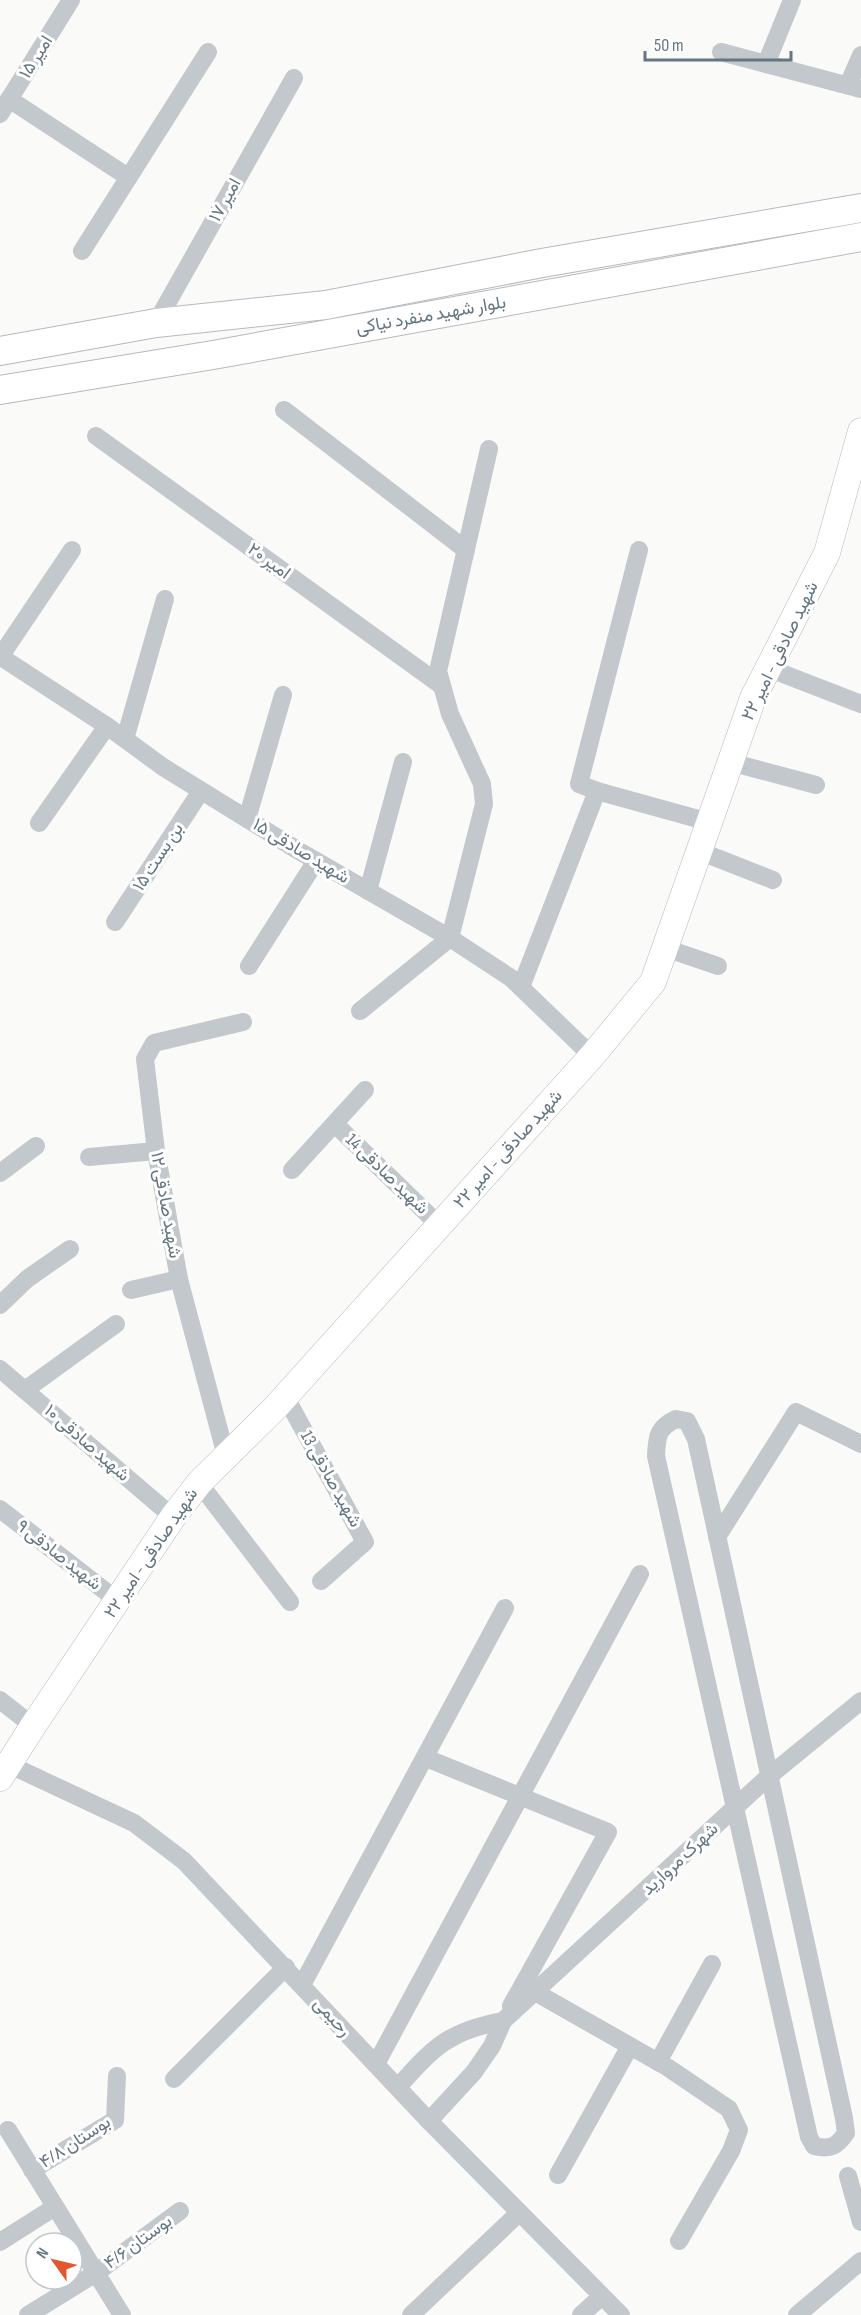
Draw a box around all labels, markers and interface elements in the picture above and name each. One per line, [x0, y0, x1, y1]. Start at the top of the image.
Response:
scale bar [645, 24, 790, 62]
street label: امیر ۱۵ [15, 32, 57, 82]
text: 50 m [654, 35, 684, 56]
street label: امیر ۱۷ [205, 175, 245, 225]
street label: بلوار شهید منفرد نیاکی [354, 291, 508, 339]
street label: امیر ۲۰ [244, 538, 294, 584]
street label: شهید صادقی - امیر ۲۲ [737, 578, 823, 724]
street label: شهید صادقی ۱۵ [249, 814, 353, 888]
street label: بن بست ۱۵ [128, 819, 188, 895]
street label: شهید صادقی - امیر ۲۲ [449, 1085, 567, 1213]
street label: شهید صادقی 14 [341, 1129, 433, 1219]
street label: شهید صادقی ۱۲ [146, 1150, 186, 1260]
street label: شهید صادقی ۱۰ [40, 1400, 134, 1486]
street label: شهید صادقی 13 [296, 1427, 366, 1531]
street label: شهید صادقی - امیر ۲۲ [100, 1484, 202, 1622]
street label: شهید صادقی ۹ [12, 1515, 106, 1595]
street label: شهرک مروارید [637, 1818, 723, 1900]
street label: رحیمی [309, 1993, 355, 2041]
street label: بوستان ۴/۸ [36, 2111, 114, 2173]
street label: بوستان ۴/۶ [100, 2210, 176, 2274]
north arrow [24, 2231, 84, 2291]
text: N [33, 2245, 53, 2262]

